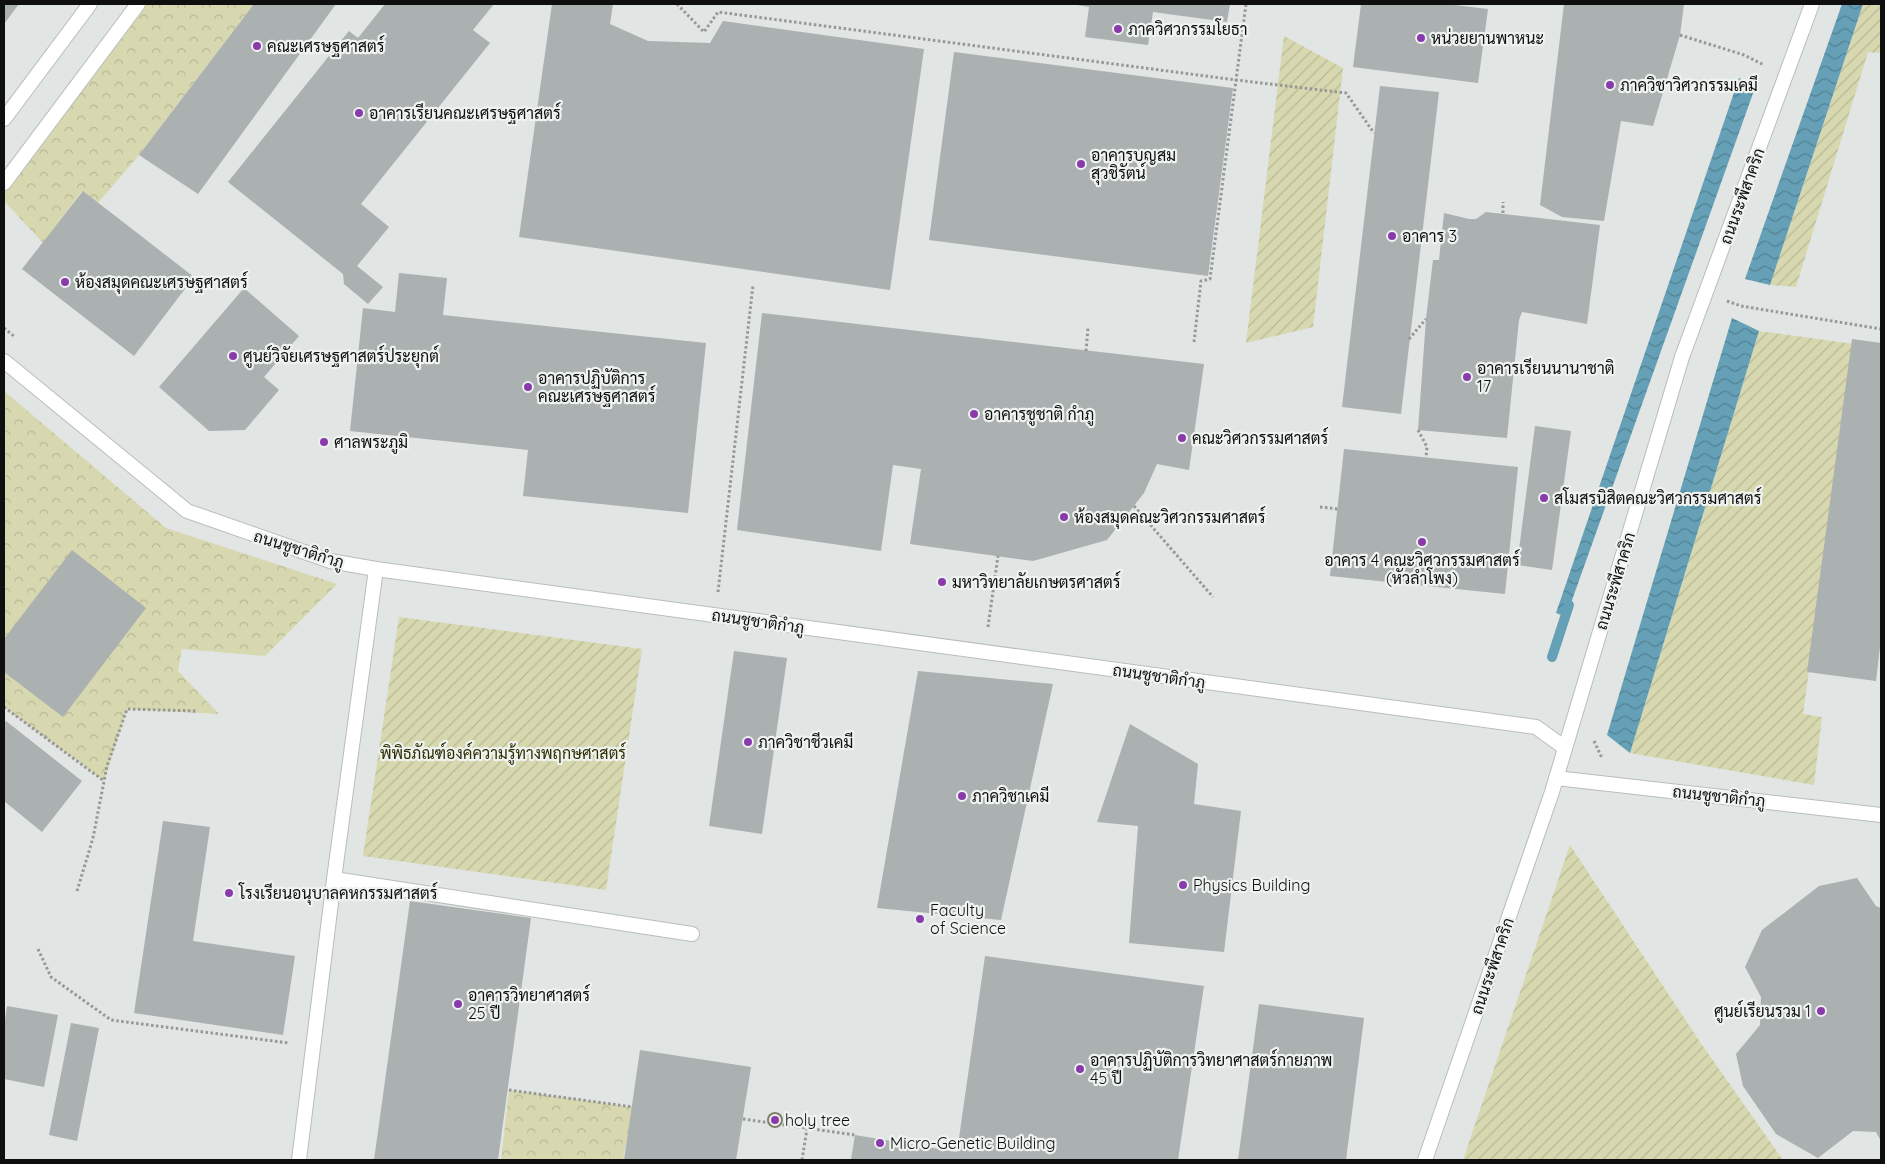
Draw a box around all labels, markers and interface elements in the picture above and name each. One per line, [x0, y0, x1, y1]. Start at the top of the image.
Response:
place label: ภาควิศวกรรมโยธา [1128, 18, 1247, 39]
marker: ภาควิศวกรรมโยธา [1112, 23, 1124, 35]
place label: หน่วยยานพาหนะ [1431, 28, 1544, 48]
marker: หน่วยยานพาหนะ [1415, 32, 1427, 44]
place label: คณะเศรษฐศาสตร์ [267, 34, 385, 57]
marker: คณะเศรษฐศาสตร์ [251, 40, 263, 52]
place label: ภาควิชาวิศวกรรมเคมี [1620, 74, 1758, 95]
marker: ภาควิชาวิศวกรรมเคมี [1604, 79, 1616, 91]
place label: อาคารเรียนคณะเศรษฐศาสตร์ [369, 101, 561, 124]
marker: อาคารเรียนคณะเศรษฐศาสตร์ [353, 107, 365, 119]
place label: อาคารบุญสม สุวชิรัตน์ [1091, 145, 1176, 185]
street label: ถนนระพีสาคริก [1714, 145, 1769, 247]
marker: อาคารบุญสม สุวชิรัตน์ [1075, 158, 1087, 170]
place label: อาคาร 3 [1402, 226, 1457, 246]
marker: อาคาร 3 [1386, 230, 1398, 242]
place label: ห้องสมุดคณะเศรษฐศาสตร์ [75, 270, 248, 294]
marker: ห้องสมุดคณะเศรษฐศาสตร์ [59, 276, 71, 288]
place label: ศูนย์วิจัยเศรษฐศาสตร์ประยุกต์ [243, 344, 439, 368]
marker: ศูนย์วิจัยเศรษฐศาสตร์ประยุกต์ [227, 350, 239, 362]
place label: อาคารเรียนนานาชาติ 17 [1477, 357, 1614, 396]
place label: อาคารปฏิบัติการ คณะเศรษฐศาสตร์ [538, 368, 656, 407]
marker: อาคารเรียนนานาชาติ 17 [1461, 371, 1473, 383]
marker: อาคารปฏิบัติการ คณะเศรษฐศาสตร์ [522, 381, 534, 393]
place label: อาคารชูชาติ กำภู [984, 404, 1094, 426]
marker: อาคารชูชาติ กำภู [968, 408, 980, 420]
place label: คณะวิศวกรรมศาสตร์ [1192, 426, 1328, 448]
place label: ศาลพระภูมิ [334, 432, 408, 454]
marker: คณะวิศวกรรมศาสตร์ [1176, 432, 1188, 444]
marker: ศาลพระภูมิ [318, 436, 330, 448]
place label: สโมสรนิสิตคณะวิศวกรรมศาสตร์ [1554, 486, 1762, 508]
marker: สโมสรนิสิตคณะวิศวกรรมศาสตร์ [1538, 492, 1550, 504]
place label: ห้องสมุดคณะวิศวกรรมศาสตร์ [1074, 505, 1266, 529]
marker: ห้องสมุดคณะวิศวกรรมศาสตร์ [1058, 511, 1070, 523]
street label: ถนนชูชาติกำภู [251, 526, 347, 574]
street label: ถนนระพีสาคริก [1590, 529, 1639, 632]
marker: อาคาร 4 คณะวิศวกรรมศาสตร์ (หัวลำโพง) [1416, 536, 1428, 548]
place label: อาคาร 4 คณะวิศวกรรมศาสตร์ (หัวลำโพง) [1324, 548, 1520, 588]
place label: มหาวิทยาลัยเกษตรศาสตร์ [952, 570, 1121, 592]
marker: มหาวิทยาลัยเกษตรศาสตร์ [936, 576, 948, 588]
street label: ถนนชูชาติกำภู [710, 605, 806, 639]
street label: ถนนชูชาติกำภู [1111, 660, 1207, 694]
place label: ภาควิชาชีวเคมี [758, 731, 853, 752]
marker: ภาควิชาชีวเคมี [742, 736, 754, 748]
park label: พิพิธภัณฑ์องค์ความรู้ทางพฤกษศาสตร์ [380, 741, 626, 765]
street label: ถนนชูชาติกำภู [1671, 781, 1766, 813]
place label: ภาควิชาเคมี [972, 785, 1049, 806]
marker: ภาควิชาเคมี [956, 790, 968, 802]
place label: Physics Building [1193, 875, 1310, 895]
marker: Physics Building [1177, 879, 1189, 891]
place label: โรงเรียนอนุบาลคหกรรมศาสตร์ [238, 881, 438, 905]
marker: โรงเรียนอนุบาลคหกรรมศาสตร์ [223, 887, 235, 899]
place label: Faculty of Science [930, 900, 1006, 938]
marker: Faculty of Science [914, 913, 926, 925]
street label: ถนนระพีสาคริก [1465, 915, 1518, 1017]
place label: อาคารวิทยาศาสตร์ 25 ปี [468, 983, 590, 1023]
marker: อาคารวิทยาศาสตร์ 25 ปี [452, 998, 464, 1010]
place label: ศูนย์เรียนรวม 1 [1714, 999, 1811, 1023]
marker: ศูนย์เรียนรวม 1 [1815, 1005, 1827, 1017]
place label: อาคารปฏิบัติการวิทยาศาสตร์กายภาพ 45 ปี [1090, 1048, 1332, 1088]
marker: อาคารปฏิบัติการวิทยาศาสตร์กายภาพ 45 ปี [1074, 1063, 1086, 1075]
place label: holy tree [785, 1110, 850, 1130]
marker: holy tree [769, 1114, 781, 1126]
place label: Micro-Genetic Building [890, 1133, 1055, 1153]
marker: Micro-Genetic Building [874, 1137, 886, 1149]

